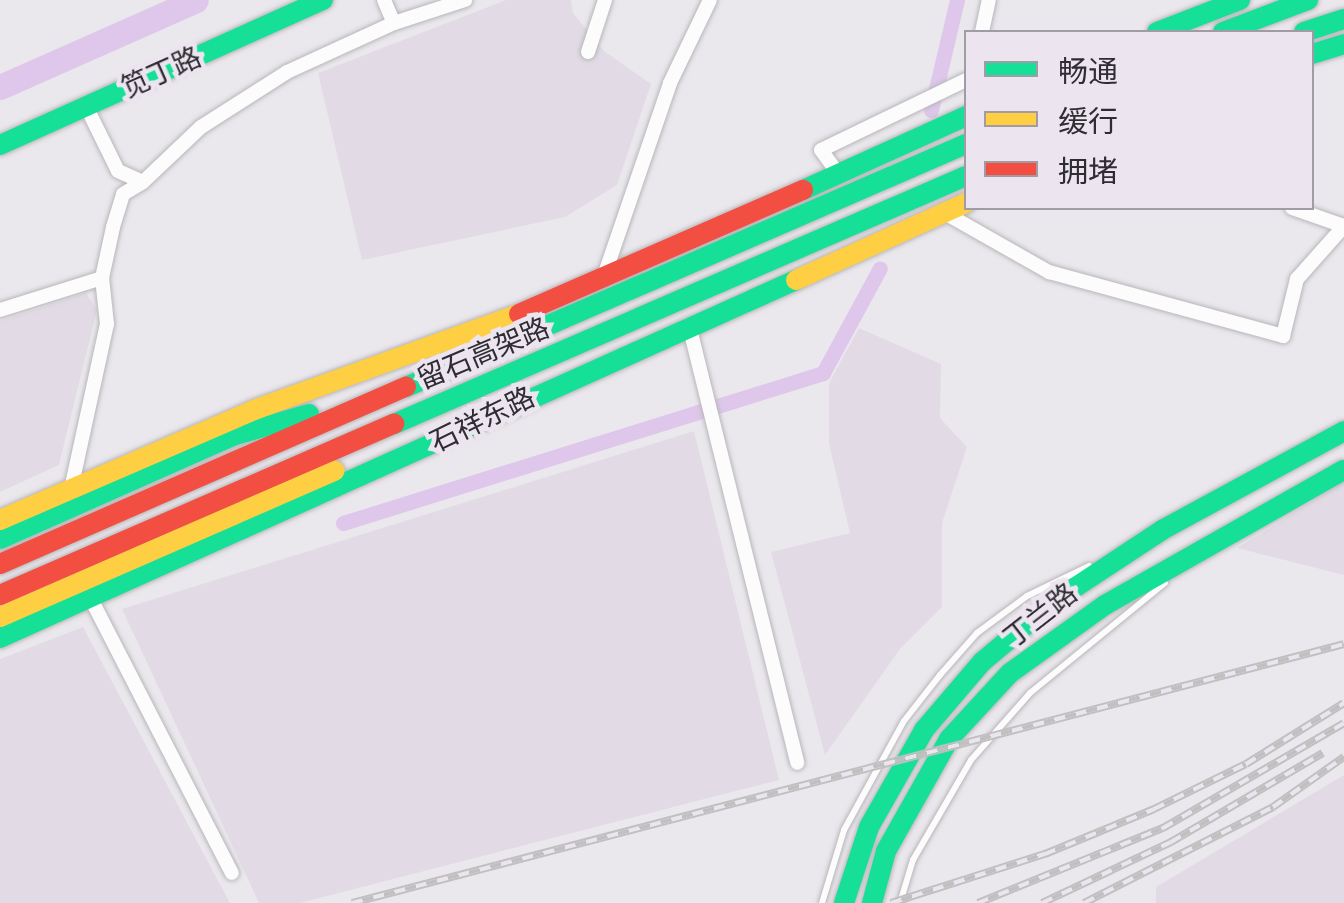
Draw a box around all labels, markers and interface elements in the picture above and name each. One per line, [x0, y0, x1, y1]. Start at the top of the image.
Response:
legend [964, 30, 1314, 210]
street label: 笕丁路 [116, 40, 206, 104]
text: 畅通 [1058, 51, 1118, 90]
text: 缓行 [1058, 101, 1118, 140]
text: 拥堵 [1058, 151, 1118, 190]
street label: 留石高架路 [412, 310, 554, 396]
street label: 石祥东路 [424, 379, 540, 459]
street label: 丁兰路 [997, 576, 1083, 654]

